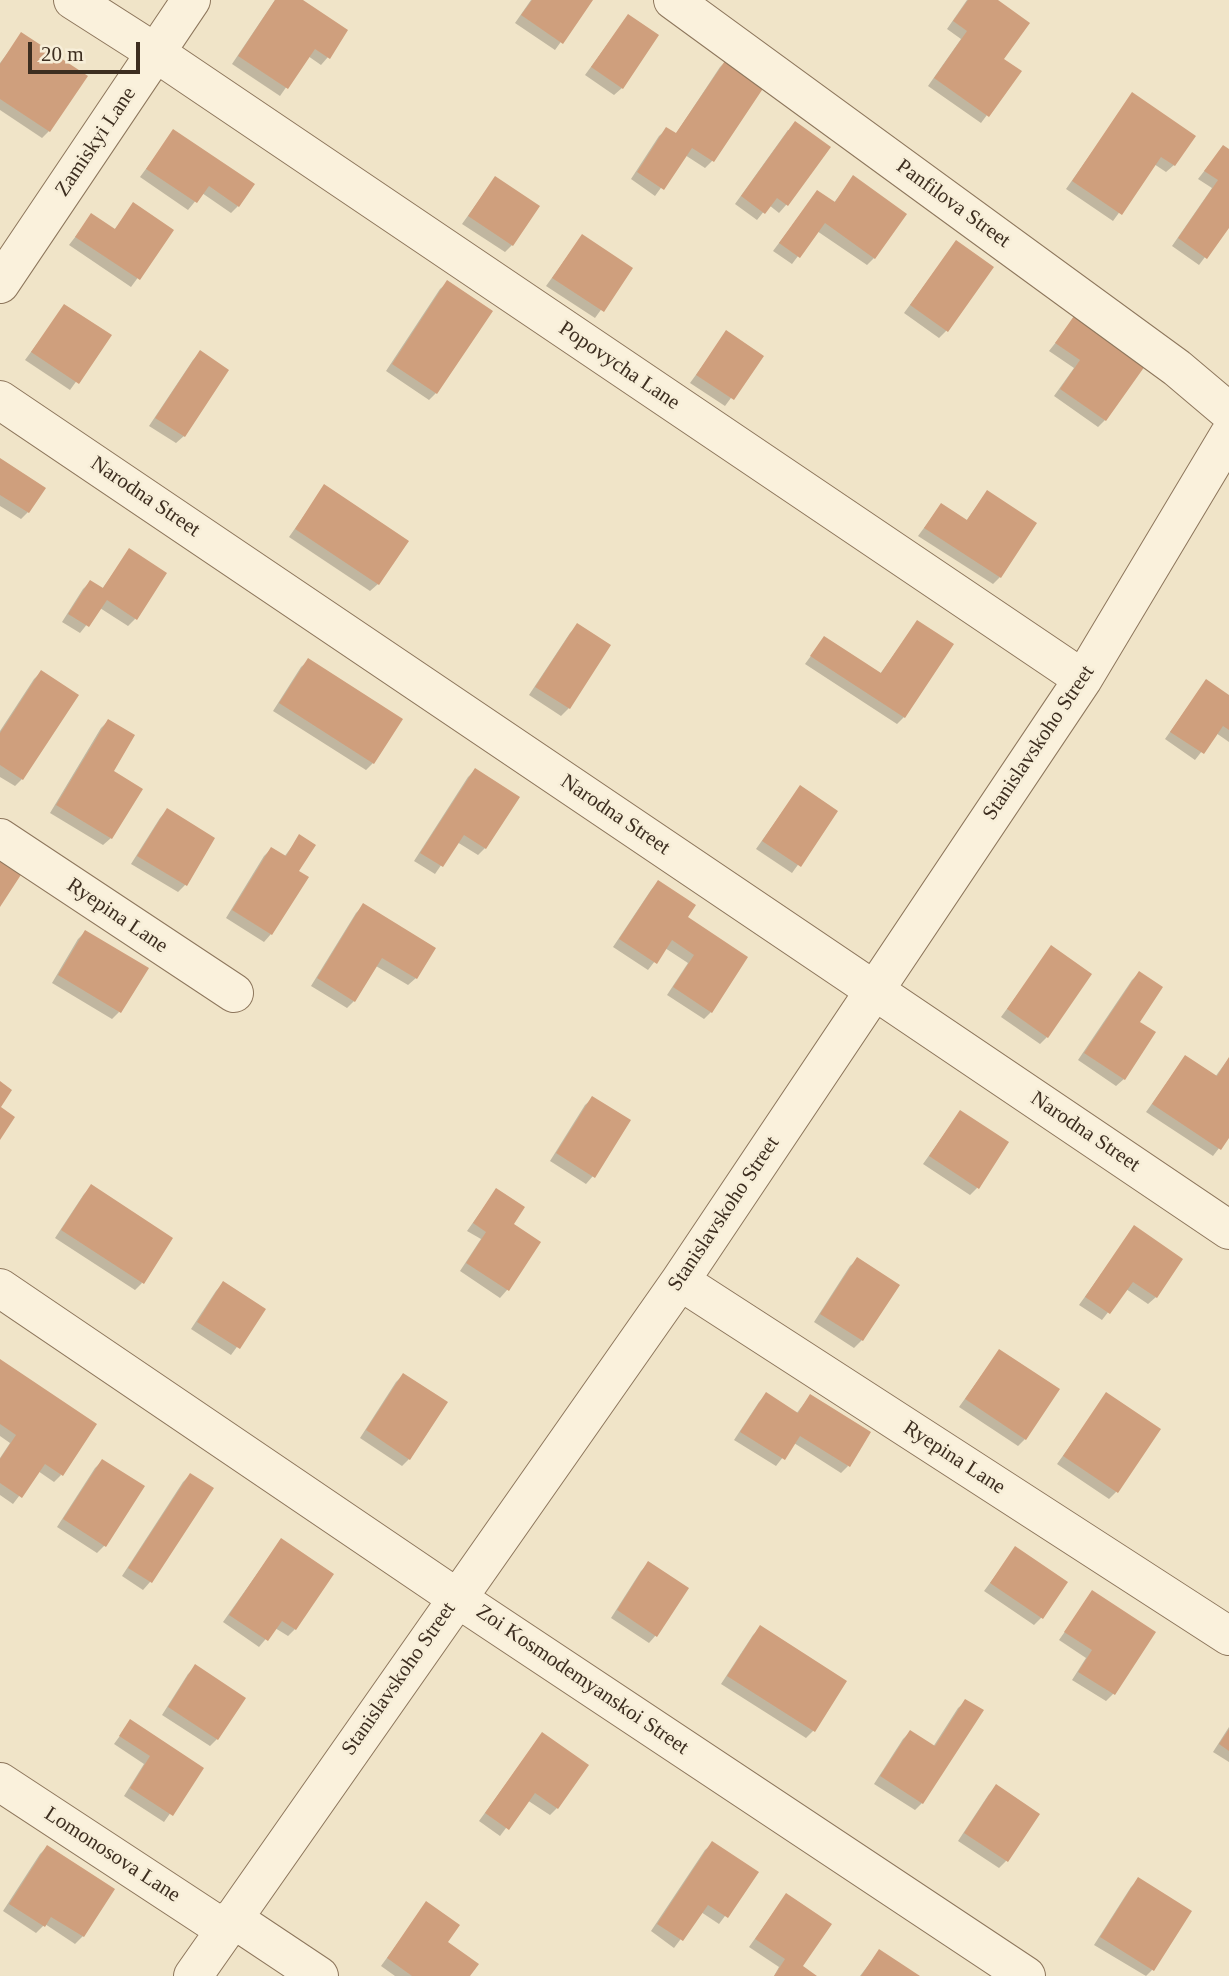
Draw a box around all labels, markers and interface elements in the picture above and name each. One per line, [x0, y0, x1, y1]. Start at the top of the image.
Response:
scale bar [32, 28, 144, 72]
text: 20 m [41, 42, 84, 66]
street label: Zamiskyi Lane [50, 82, 142, 202]
street label: Panfilova Street [891, 154, 1015, 254]
street label: Popovycha Lane [554, 316, 684, 416]
street label: Narodna Street [86, 451, 204, 543]
street label: Stanislavskoho Street [978, 661, 1100, 825]
street label: Narodna Street [556, 769, 674, 861]
street label: Ryepina Lane [62, 873, 172, 959]
street label: Narodna Street [1026, 1086, 1144, 1178]
street label: Stanislavskoho Street [663, 1132, 785, 1296]
street label: Ryepina Lane [898, 1416, 1010, 1500]
street label: Stanislavskoho Street [337, 1597, 461, 1761]
street label: Zoi Kosmodemyanskoi Street [471, 1599, 693, 1761]
street label: Lomonosova Lane [39, 1802, 185, 1908]

